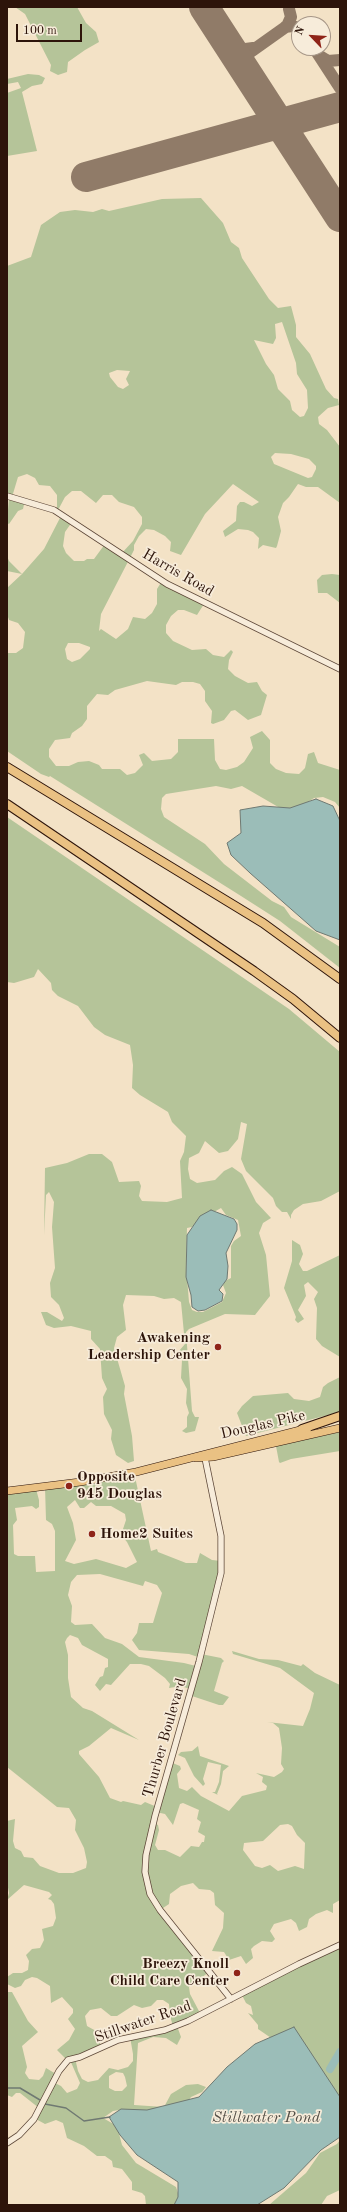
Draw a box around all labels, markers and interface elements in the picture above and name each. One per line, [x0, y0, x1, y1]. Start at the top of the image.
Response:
scale bar [18, 16, 84, 42]
north arrow [291, 16, 331, 56]
text: 100 m [23, 25, 57, 37]
text: N [294, 25, 307, 37]
street label: Harris Road [139, 545, 217, 601]
place label: Awakening Leadership Center [88, 1329, 210, 1364]
marker: Awakening Leadership Center [213, 1342, 223, 1352]
street label: Douglas Pike [219, 1407, 307, 1443]
place label: Opposite 945 Douglas [77, 1468, 162, 1503]
marker: Opposite 945 Douglas [64, 1481, 74, 1491]
place label: Home2 Suites [100, 1525, 193, 1543]
marker: Home2 Suites [87, 1529, 97, 1539]
street label: Thurber Boulevard [139, 1676, 191, 1800]
place label: Breezy Knoll Child Care Center [110, 1955, 229, 1990]
marker: Breezy Knoll Child Care Center [232, 1968, 242, 1978]
street label: Stillwater Road [92, 1997, 194, 2047]
water label: Stillwater Pond [212, 2108, 320, 2128]

